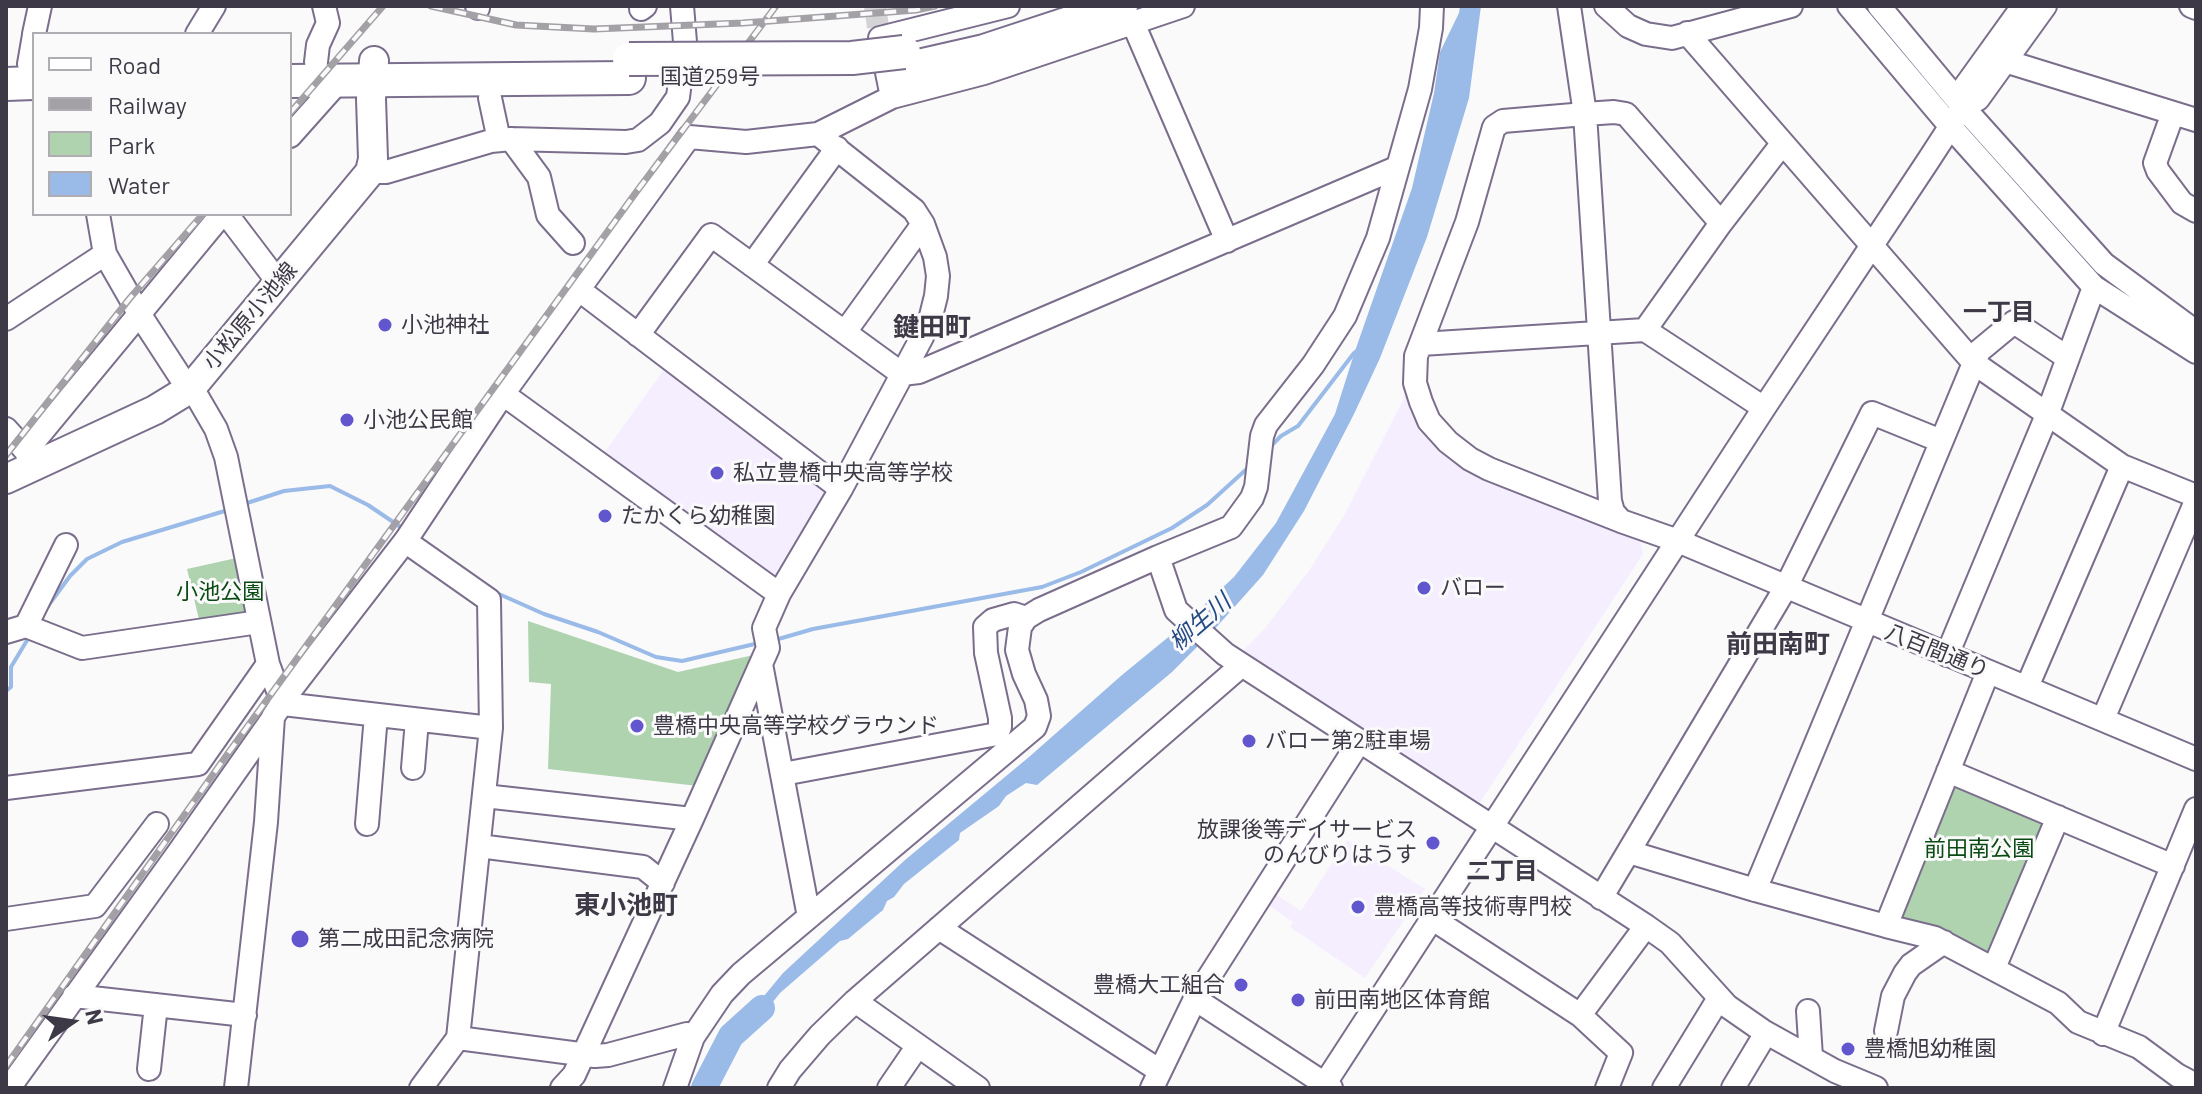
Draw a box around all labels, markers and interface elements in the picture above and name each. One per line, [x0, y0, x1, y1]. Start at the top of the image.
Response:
legend [32, 32, 292, 216]
text: Road [108, 50, 161, 79]
street label: 国道259号 [660, 64, 760, 90]
text: Railway [108, 90, 187, 119]
text: Park [108, 130, 155, 159]
text: Water [108, 170, 170, 199]
street label: 小松原小池線 [197, 257, 303, 375]
district label: 一丁目 [1963, 298, 2035, 326]
district label: 鍵田町 [893, 311, 971, 343]
place label: 小池神社 [401, 312, 489, 338]
marker: 小池神社 [376, 316, 394, 334]
place label: 小池公民館 [363, 407, 473, 433]
marker: 小池公民館 [338, 411, 356, 429]
place label: 私立豊橋中央高等学校 [733, 460, 953, 486]
marker: 私立豊橋中央高等学校 [708, 464, 726, 482]
place label: たかくら幼稚園 [621, 503, 775, 529]
marker: たかくら幼稚園 [596, 507, 614, 525]
place label: バロー [1440, 575, 1506, 601]
park label: 小池公園 [176, 579, 264, 605]
marker: バロー [1415, 579, 1433, 597]
water label: 柳生川 [1163, 588, 1237, 656]
street label: 八百間通り [1881, 618, 1993, 684]
district label: 前田南町 [1726, 628, 1830, 660]
place label: 豊橋中央高等学校グラウンド [653, 713, 939, 739]
marker: 豊橋中央高等学校グラウンド [628, 717, 646, 735]
place label: バロー第2駐車場 [1265, 728, 1431, 754]
marker: バロー第2駐車場 [1240, 732, 1258, 750]
place label: 放課後等デイサービス のんびりはうす [1197, 817, 1417, 868]
marker: 放課後等デイサービス のんびりはうす [1424, 834, 1442, 852]
park label: 前田南公園 [1924, 836, 2034, 862]
district label: 二丁目 [1466, 857, 1538, 885]
district label: 東小池町 [574, 889, 678, 921]
place label: 豊橋高等技術専門校 [1374, 894, 1572, 920]
marker: 豊橋高等技術専門校 [1349, 898, 1367, 916]
place label: 第二成田記念病院 [318, 926, 494, 952]
marker: 第二成田記念病院 [289, 928, 311, 950]
place label: 豊橋大工組合 [1093, 972, 1225, 998]
marker: 豊橋大工組合 [1232, 976, 1250, 994]
north arrow [32, 982, 112, 1062]
place label: 前田南地区体育館 [1314, 987, 1490, 1013]
marker: 前田南地区体育館 [1289, 991, 1307, 1009]
text: N [81, 1007, 110, 1027]
place label: 豊橋旭幼稚園 [1864, 1036, 1996, 1062]
marker: 豊橋旭幼稚園 [1839, 1040, 1857, 1058]

